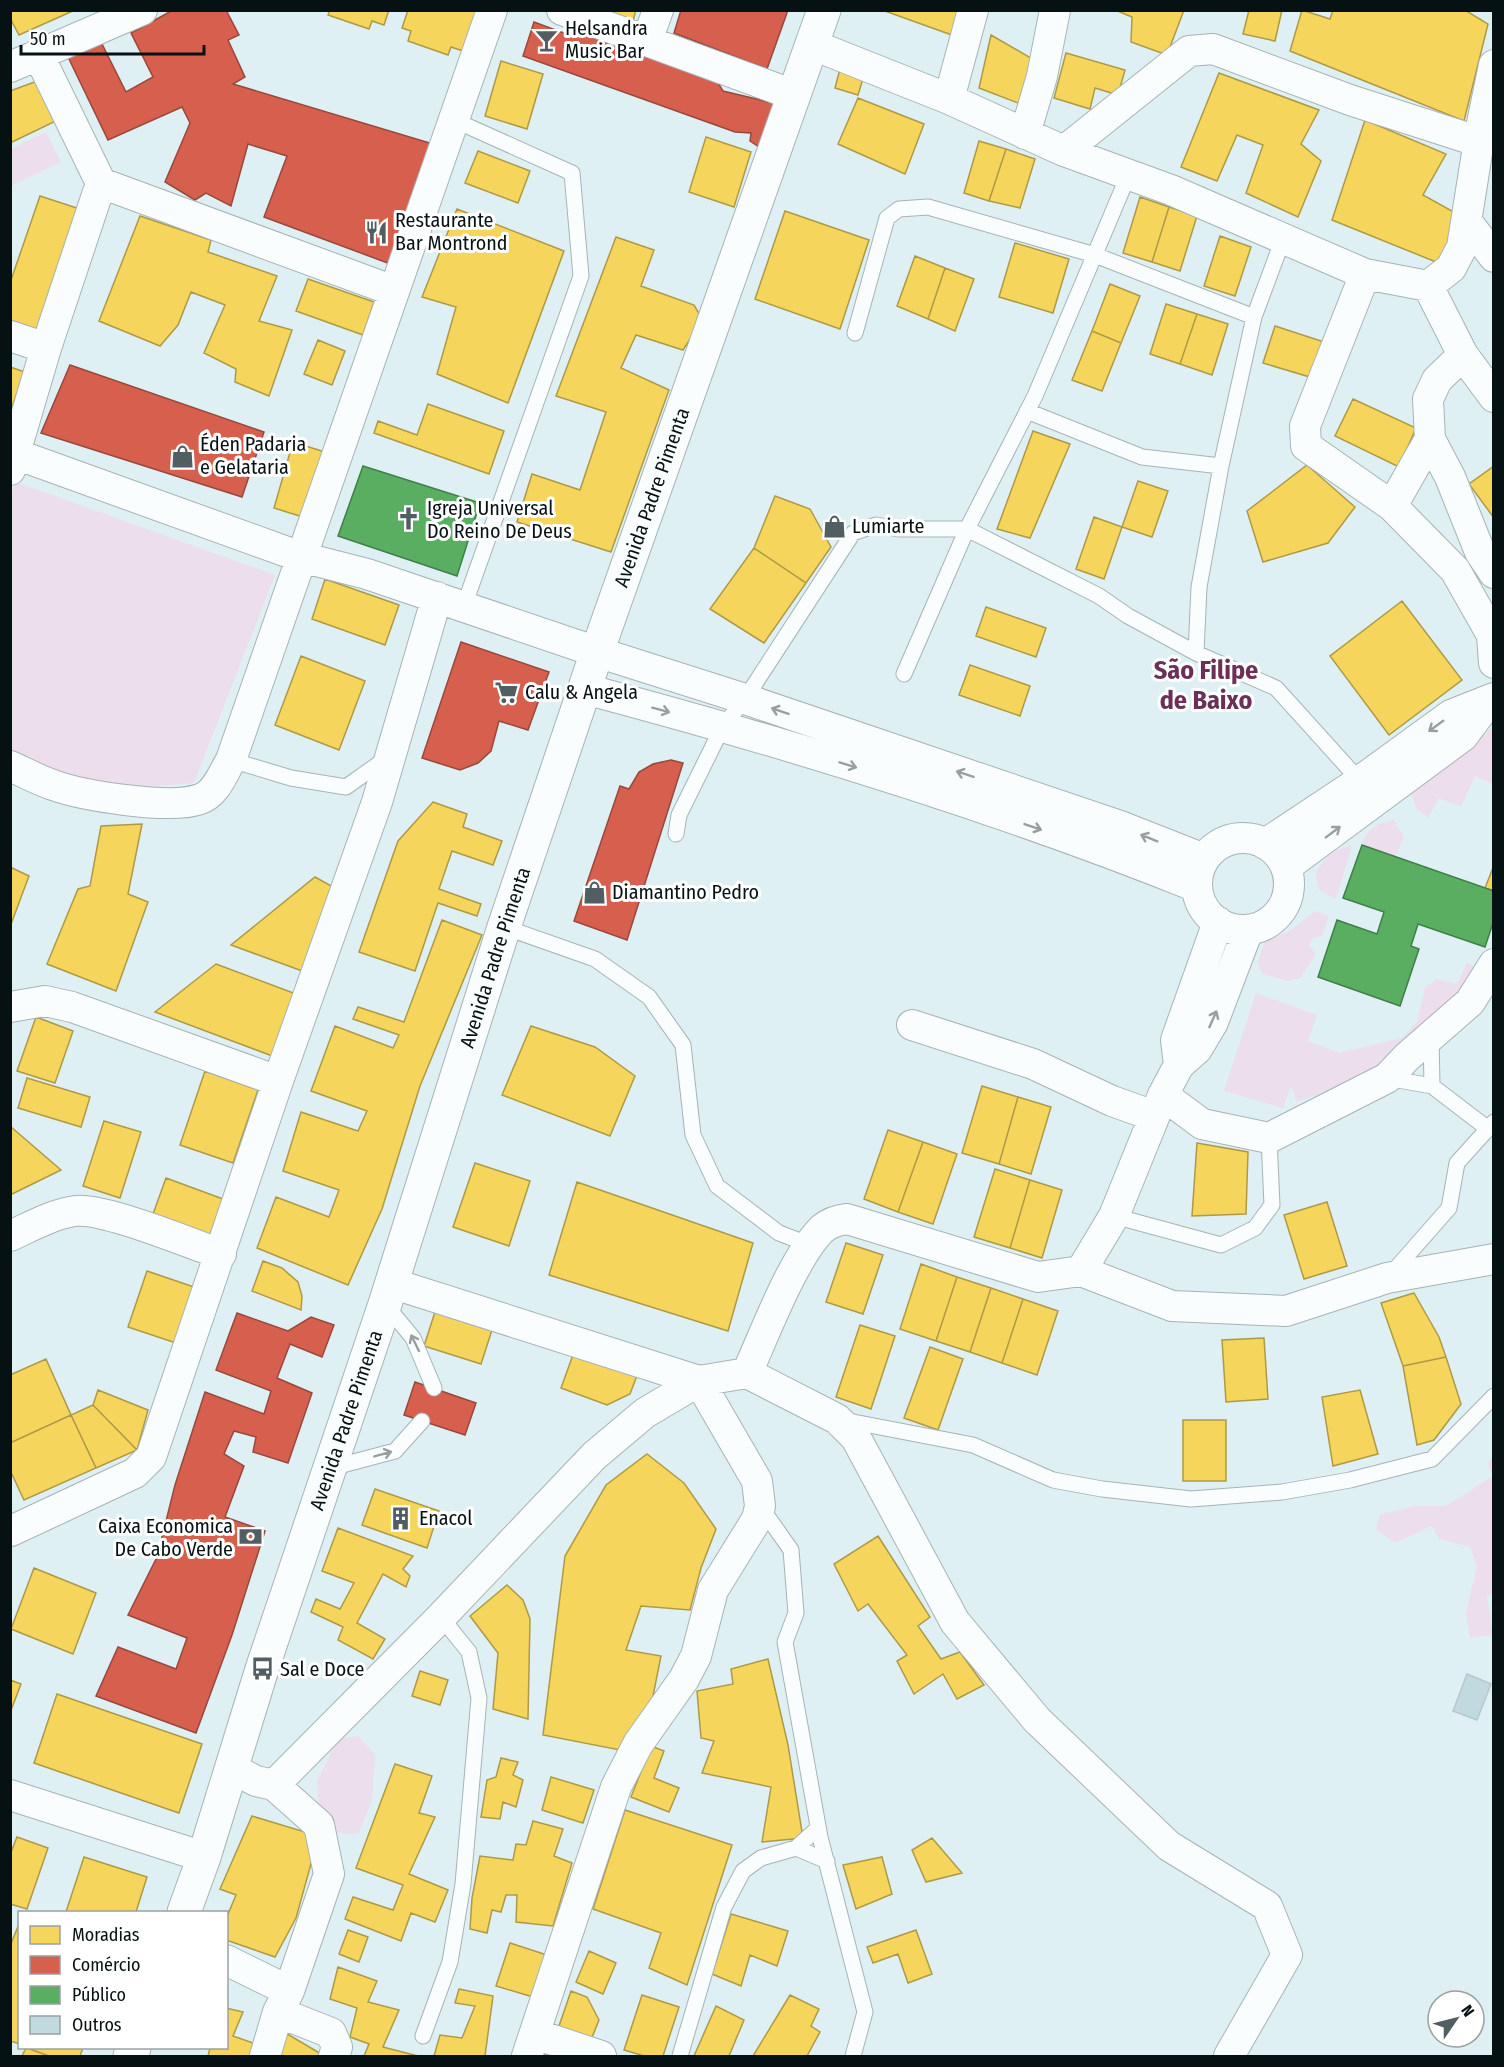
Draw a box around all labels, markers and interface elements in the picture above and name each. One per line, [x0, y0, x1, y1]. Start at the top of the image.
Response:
place label: Helsandra Music Bar [565, 16, 648, 63]
scale bar [21, 18, 204, 56]
bar icon: Helsandra Music Bar [534, 27, 560, 53]
text: 50 m [30, 28, 66, 50]
place label: Restaurante Bar Montrond [395, 208, 507, 255]
restaurant icon: Restaurante Bar Montrond [364, 219, 390, 245]
street label: Avenida Padre Pimenta [609, 405, 694, 590]
place label: Éden Padaria e Gelataria [200, 432, 306, 479]
shop icon: Éden Padaria e Gelataria [169, 443, 195, 469]
place label: Igreja Universal Do Reino De Deus [427, 496, 572, 543]
church icon: Igreja Universal Do Reino De Deus [396, 506, 422, 532]
shop icon: Lumiarte [821, 513, 847, 539]
place label: Lumiarte [852, 514, 924, 538]
district label: São Filipe de Baixo [1154, 655, 1258, 716]
supermarket icon: Calu & Angela [494, 679, 520, 705]
place label: Calu & Angela [525, 680, 638, 704]
one-way arrow [652, 705, 671, 716]
one-way arrow [772, 705, 790, 716]
one-way arrow [1429, 720, 1445, 732]
one-way arrow [839, 760, 858, 771]
one-way arrow [956, 767, 975, 778]
one-way arrow [1023, 823, 1042, 834]
one-way arrow [1325, 826, 1341, 838]
one-way arrow [1141, 831, 1159, 842]
street label: Avenida Padre Pimenta [455, 864, 535, 1051]
shop icon: Diamantino Pedro [581, 879, 607, 905]
place label: Diamantino Pedro [612, 880, 759, 904]
one-way arrow [1208, 1010, 1219, 1028]
street label: Avenida Padre Pimenta [304, 1327, 387, 1513]
one-way arrow [408, 1335, 420, 1353]
one-way arrow [373, 1448, 392, 1459]
building icon: Enacol [388, 1505, 414, 1531]
place label: Enacol [419, 1506, 473, 1530]
place label: Caixa Economica De Cabo Verde [98, 1514, 233, 1561]
bank icon: Caixa Economica De Cabo Verde [238, 1524, 264, 1550]
bus stop icon: Sal e Doce [249, 1656, 275, 1682]
place label: Sal e Doce [280, 1657, 364, 1681]
legend [18, 1911, 228, 2049]
text: Moradias [72, 1924, 140, 1946]
text: Comércio [72, 1954, 140, 1976]
text: Público [72, 1984, 126, 2006]
north arrow [1426, 1989, 1486, 2049]
text: N [1457, 2001, 1478, 2020]
text: Outros [72, 2014, 122, 2036]

